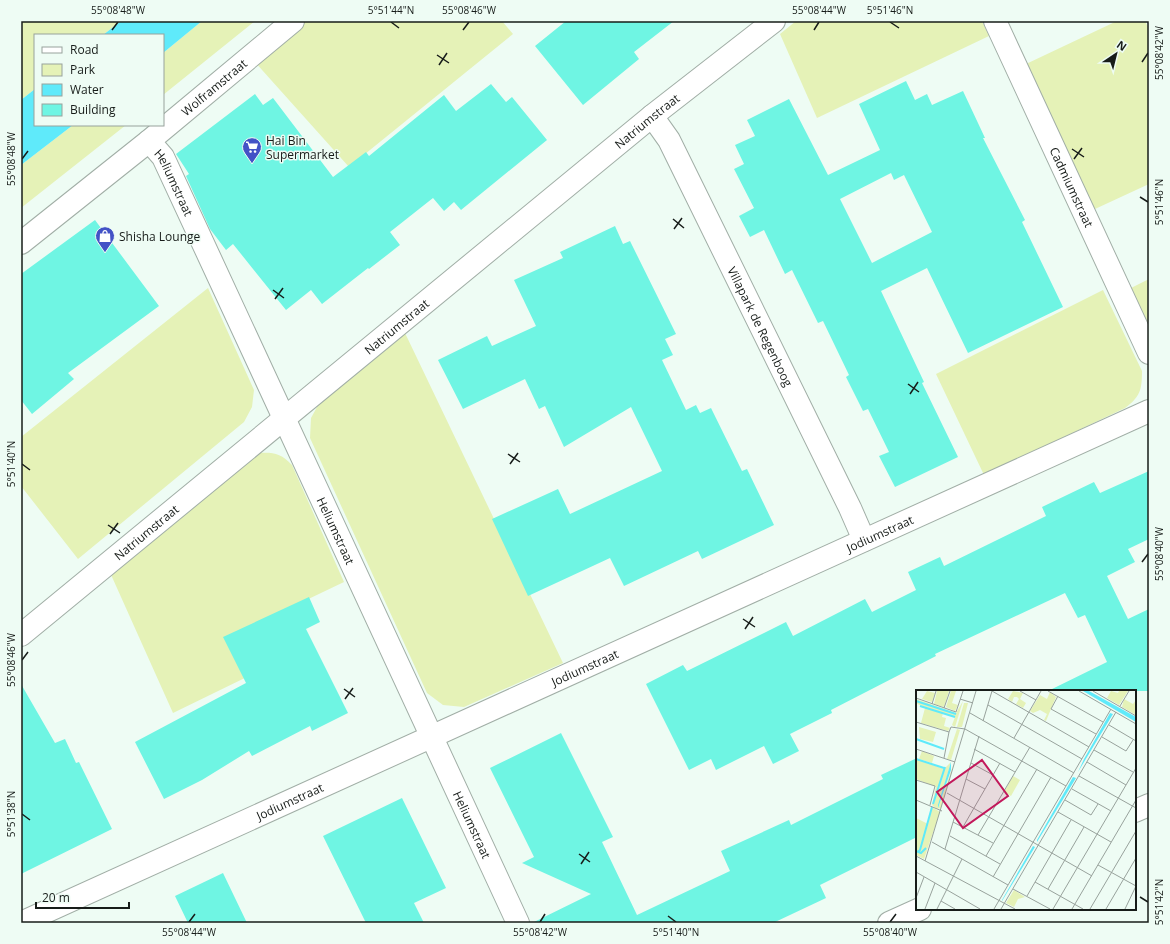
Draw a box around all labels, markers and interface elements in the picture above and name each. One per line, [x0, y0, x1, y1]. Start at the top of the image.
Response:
text: 55°08'48"W [91, 3, 146, 17]
text: 5°51'44"N [368, 3, 414, 17]
text: 55°08'46"W [442, 3, 497, 17]
text: 55°08'44"W [792, 3, 847, 17]
text: 5°51'46"N [867, 3, 913, 17]
text: 55°08'42"W [1152, 25, 1166, 80]
legend [34, 34, 164, 126]
north arrow [1096, 34, 1136, 74]
text: N [1114, 37, 1130, 54]
text: Road [70, 41, 99, 58]
street label: Wolframstraat [177, 55, 250, 119]
text: Park [70, 61, 96, 78]
text: Water [70, 81, 104, 98]
street label: Natriumstraat [611, 89, 683, 152]
text: Building [70, 101, 116, 118]
text: 55°08'48"W [4, 131, 18, 186]
place label: Hai Bin Supermarket [266, 132, 339, 163]
supermarket icon: Hai Bin Supermarket [241, 136, 263, 164]
street label: Cadmiumstraat [1046, 144, 1098, 230]
street label: Heliumstraat [151, 145, 198, 219]
text: 5°51'46"N [1152, 179, 1166, 225]
shop icon: Shisha Lounge [94, 225, 116, 253]
place label: Shisha Lounge [119, 228, 201, 245]
street label: Villapark de Regenboog [724, 263, 797, 389]
street label: Natriumstraat [360, 295, 432, 358]
text: 5°51'40"N [4, 441, 18, 487]
street label: Heliumstraat [313, 494, 359, 567]
street label: Natriumstraat [110, 500, 182, 564]
street label: Jodiumstraat [843, 511, 916, 556]
text: 55°08'40"W [1152, 526, 1166, 581]
text: 55°08'46"W [4, 632, 18, 687]
street label: Jodiumstraat [548, 645, 621, 690]
inset map [916, 690, 1136, 910]
street label: Jodiumstraat [252, 778, 326, 824]
street label: Heliumstraat [449, 788, 495, 861]
text: 5°51'38"N [4, 791, 18, 837]
text: 5°51'42"N [1152, 879, 1166, 925]
scale bar [36, 884, 129, 910]
text: 20 m [42, 889, 70, 906]
text: 55°08'44"W [162, 925, 217, 939]
text: 55°08'42"W [513, 925, 568, 939]
text: 5°51'40"N [653, 925, 699, 939]
text: 55°08'40"W [863, 925, 918, 939]

